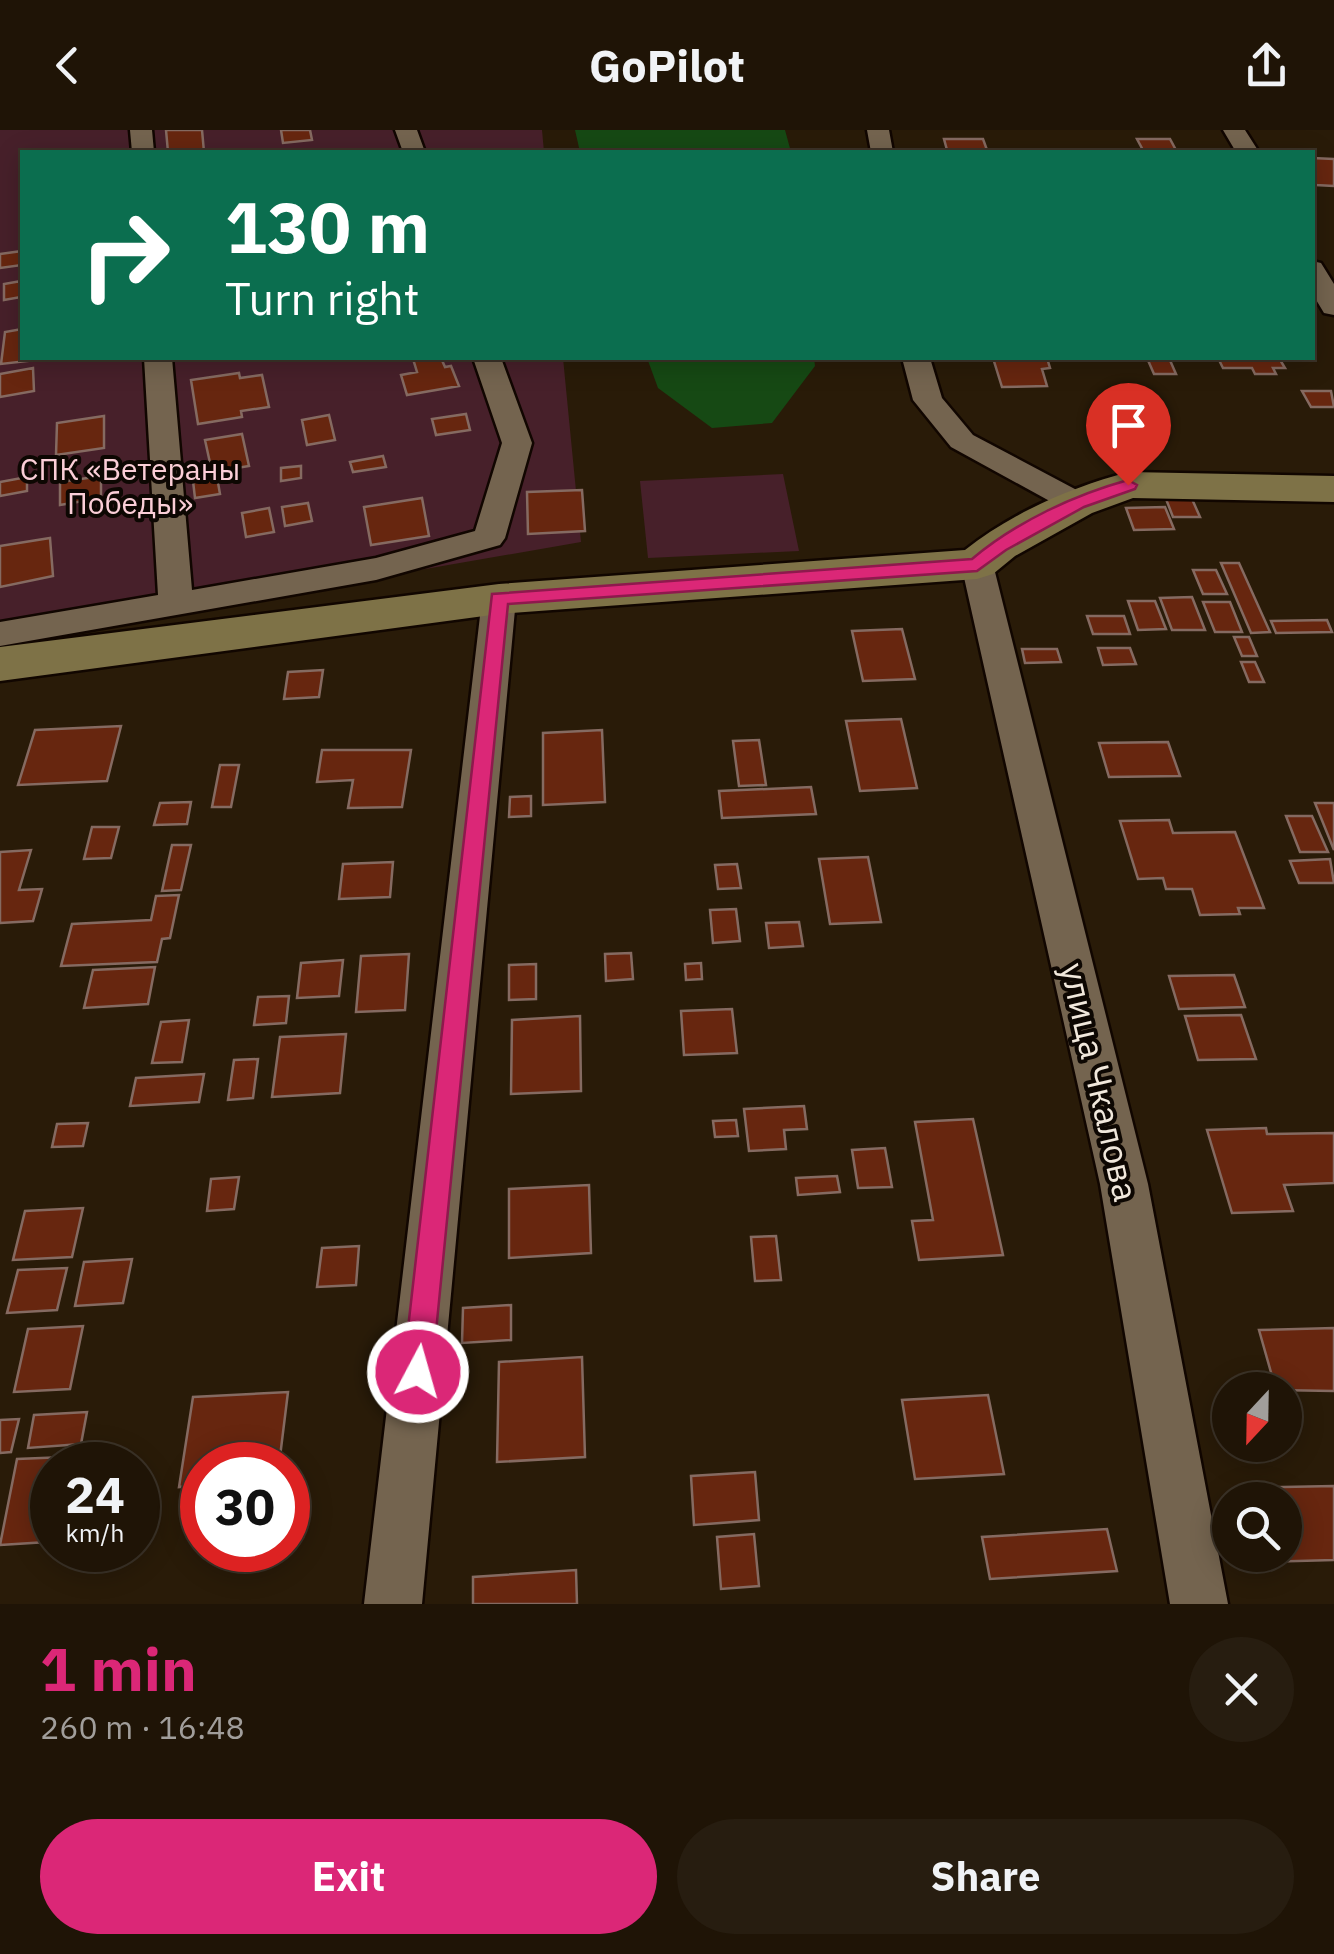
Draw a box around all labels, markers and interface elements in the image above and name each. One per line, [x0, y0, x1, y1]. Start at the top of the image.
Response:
text: GoPilot [589, 36, 745, 94]
icon: back [40, 38, 95, 93]
icon: share [1239, 38, 1294, 93]
text: 130 m [225, 181, 430, 272]
icon: right [60, 190, 190, 320]
text: Turn right [225, 269, 420, 327]
pin [1086, 383, 1171, 486]
icon: arrive [1101, 398, 1156, 453]
park label: СПК «Ветераны Победы» [20, 449, 240, 522]
street label: улица Чкалова [1050, 958, 1150, 1205]
position arrow [366, 1320, 470, 1424]
north arrow [1212, 1372, 1302, 1462]
map controls [1212, 1372, 1302, 1572]
speed limit sign: 30 [180, 1442, 310, 1572]
text: 24 [65, 1462, 125, 1527]
button: search [1212, 1482, 1302, 1572]
text: km/h [66, 1516, 124, 1549]
text: 1 min [40, 1629, 197, 1708]
button: close [1189, 1637, 1294, 1742]
text: 260 m · 16:48 [40, 1706, 245, 1748]
button: Exit [40, 1819, 657, 1934]
button: Share [677, 1819, 1294, 1934]

